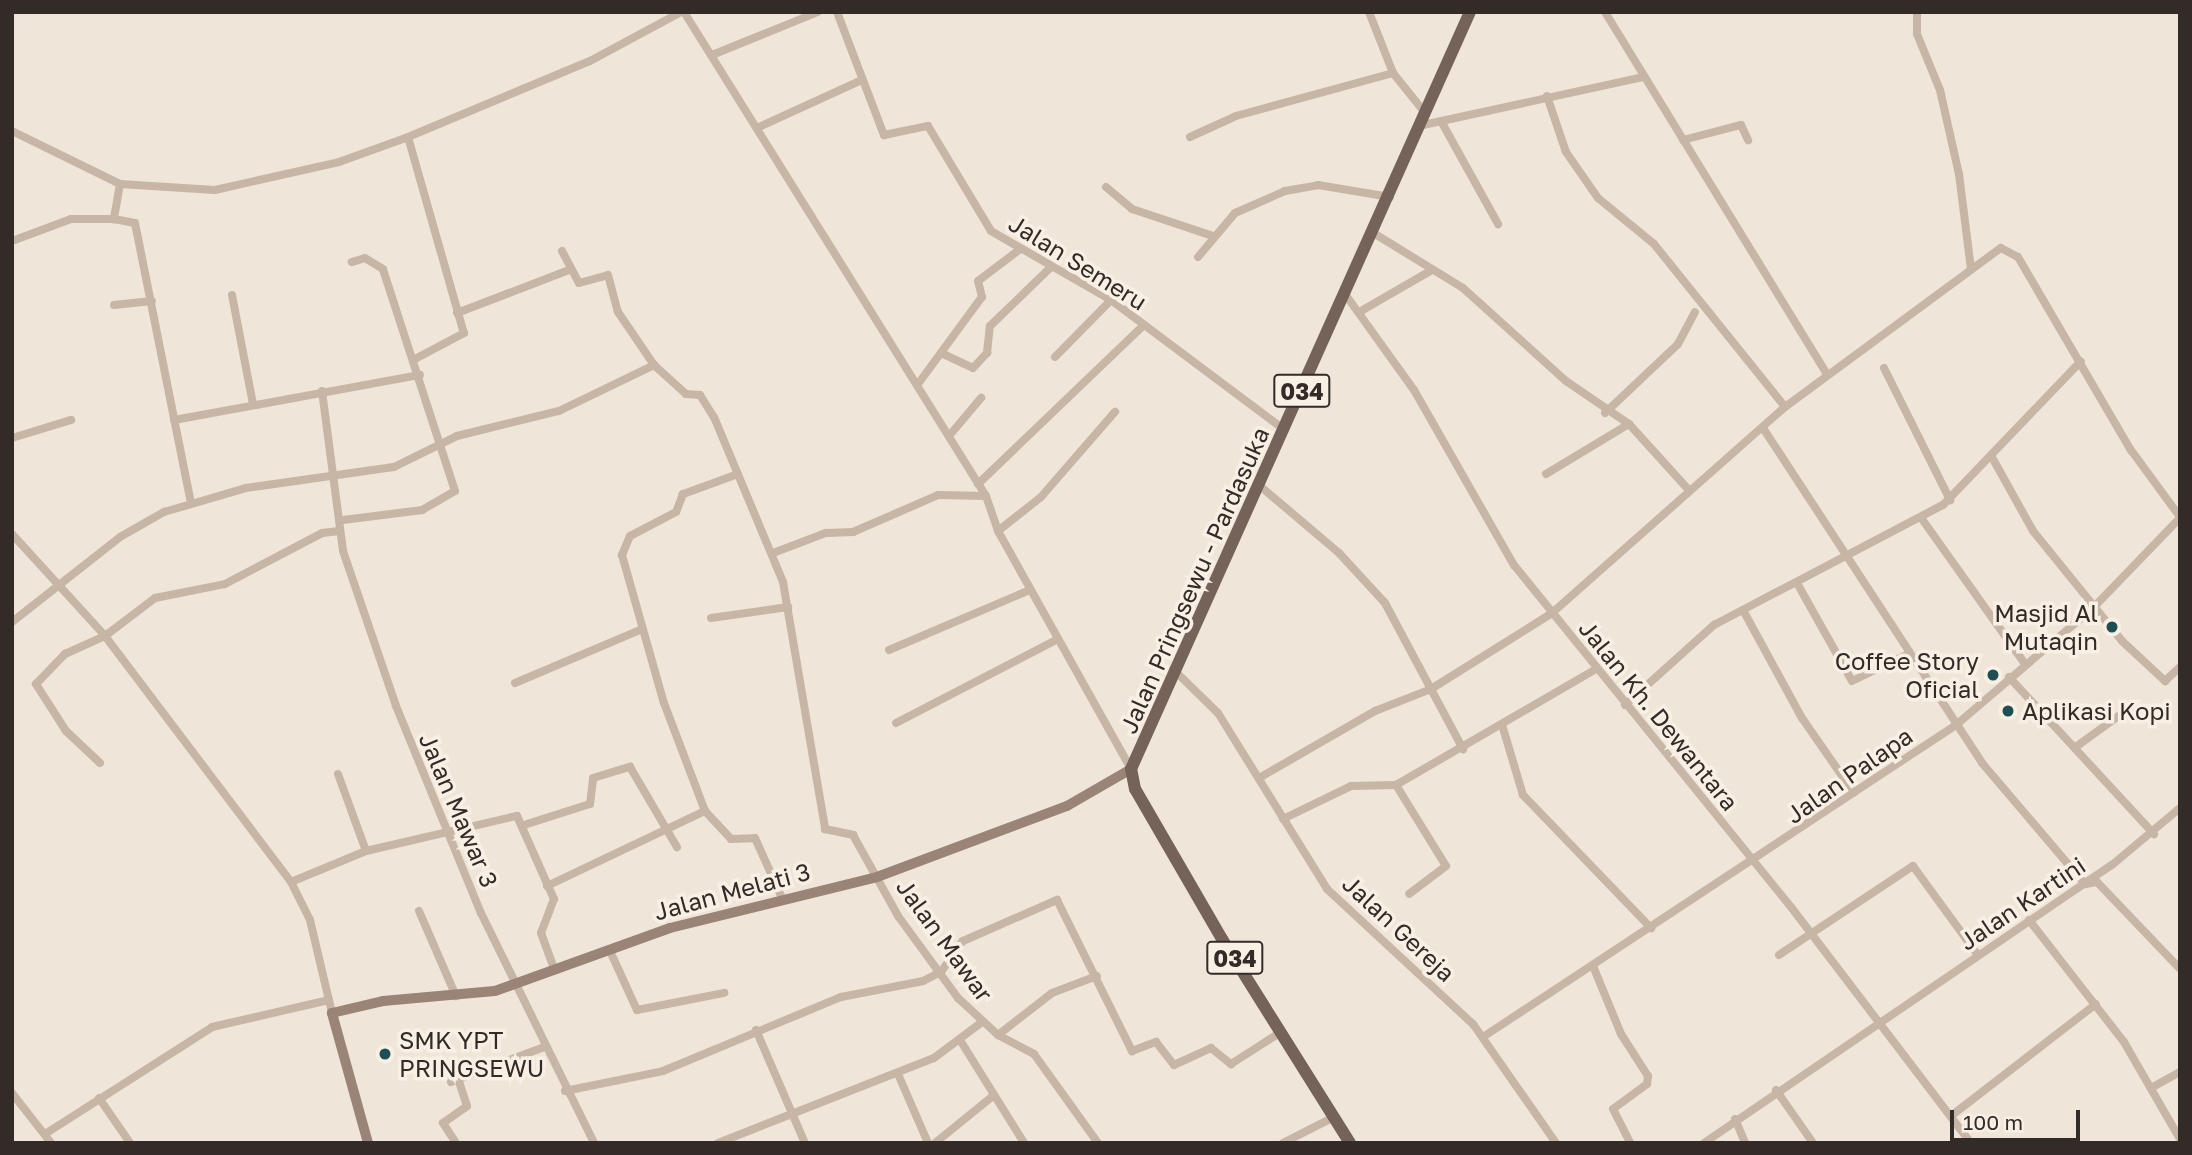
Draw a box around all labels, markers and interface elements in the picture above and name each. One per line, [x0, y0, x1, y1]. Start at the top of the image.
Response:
street label: Jalan Semeru [1004, 208, 1152, 316]
road number: 034 [1272, 372, 1332, 410]
street label: Jalan Pringsewu - Pardasuka [1113, 422, 1275, 738]
place label: Masjid Al Mutaqin [1994, 599, 2098, 655]
street label: Jalan Kh. Dewantara [1573, 614, 1745, 816]
marker: Masjid Al Mutaqin [2104, 619, 2120, 635]
place label: Coffee Story Oficial [1835, 647, 1979, 703]
marker: Coffee Story Oficial [1985, 667, 2001, 683]
place label: Aplikasi Kopi [2022, 697, 2171, 725]
marker: Aplikasi Kopi [2000, 703, 2016, 719]
street label: Jalan Palapa [1780, 721, 1918, 829]
street label: Jalan Mawar 3 [414, 729, 504, 891]
street label: Jalan Kartini [1954, 850, 2090, 956]
street label: Jalan Melati 3 [651, 856, 813, 926]
street label: Jalan Gereja [1337, 869, 1461, 987]
street label: Jalan Mawar [891, 873, 999, 1007]
road number: 034 [1205, 939, 1265, 978]
place label: SMK YPT PRINGSEWU [399, 1026, 544, 1082]
marker: SMK YPT PRINGSEWU [377, 1046, 393, 1062]
scale bar [1954, 1096, 2084, 1140]
text: 100 m [1963, 1109, 2023, 1135]

